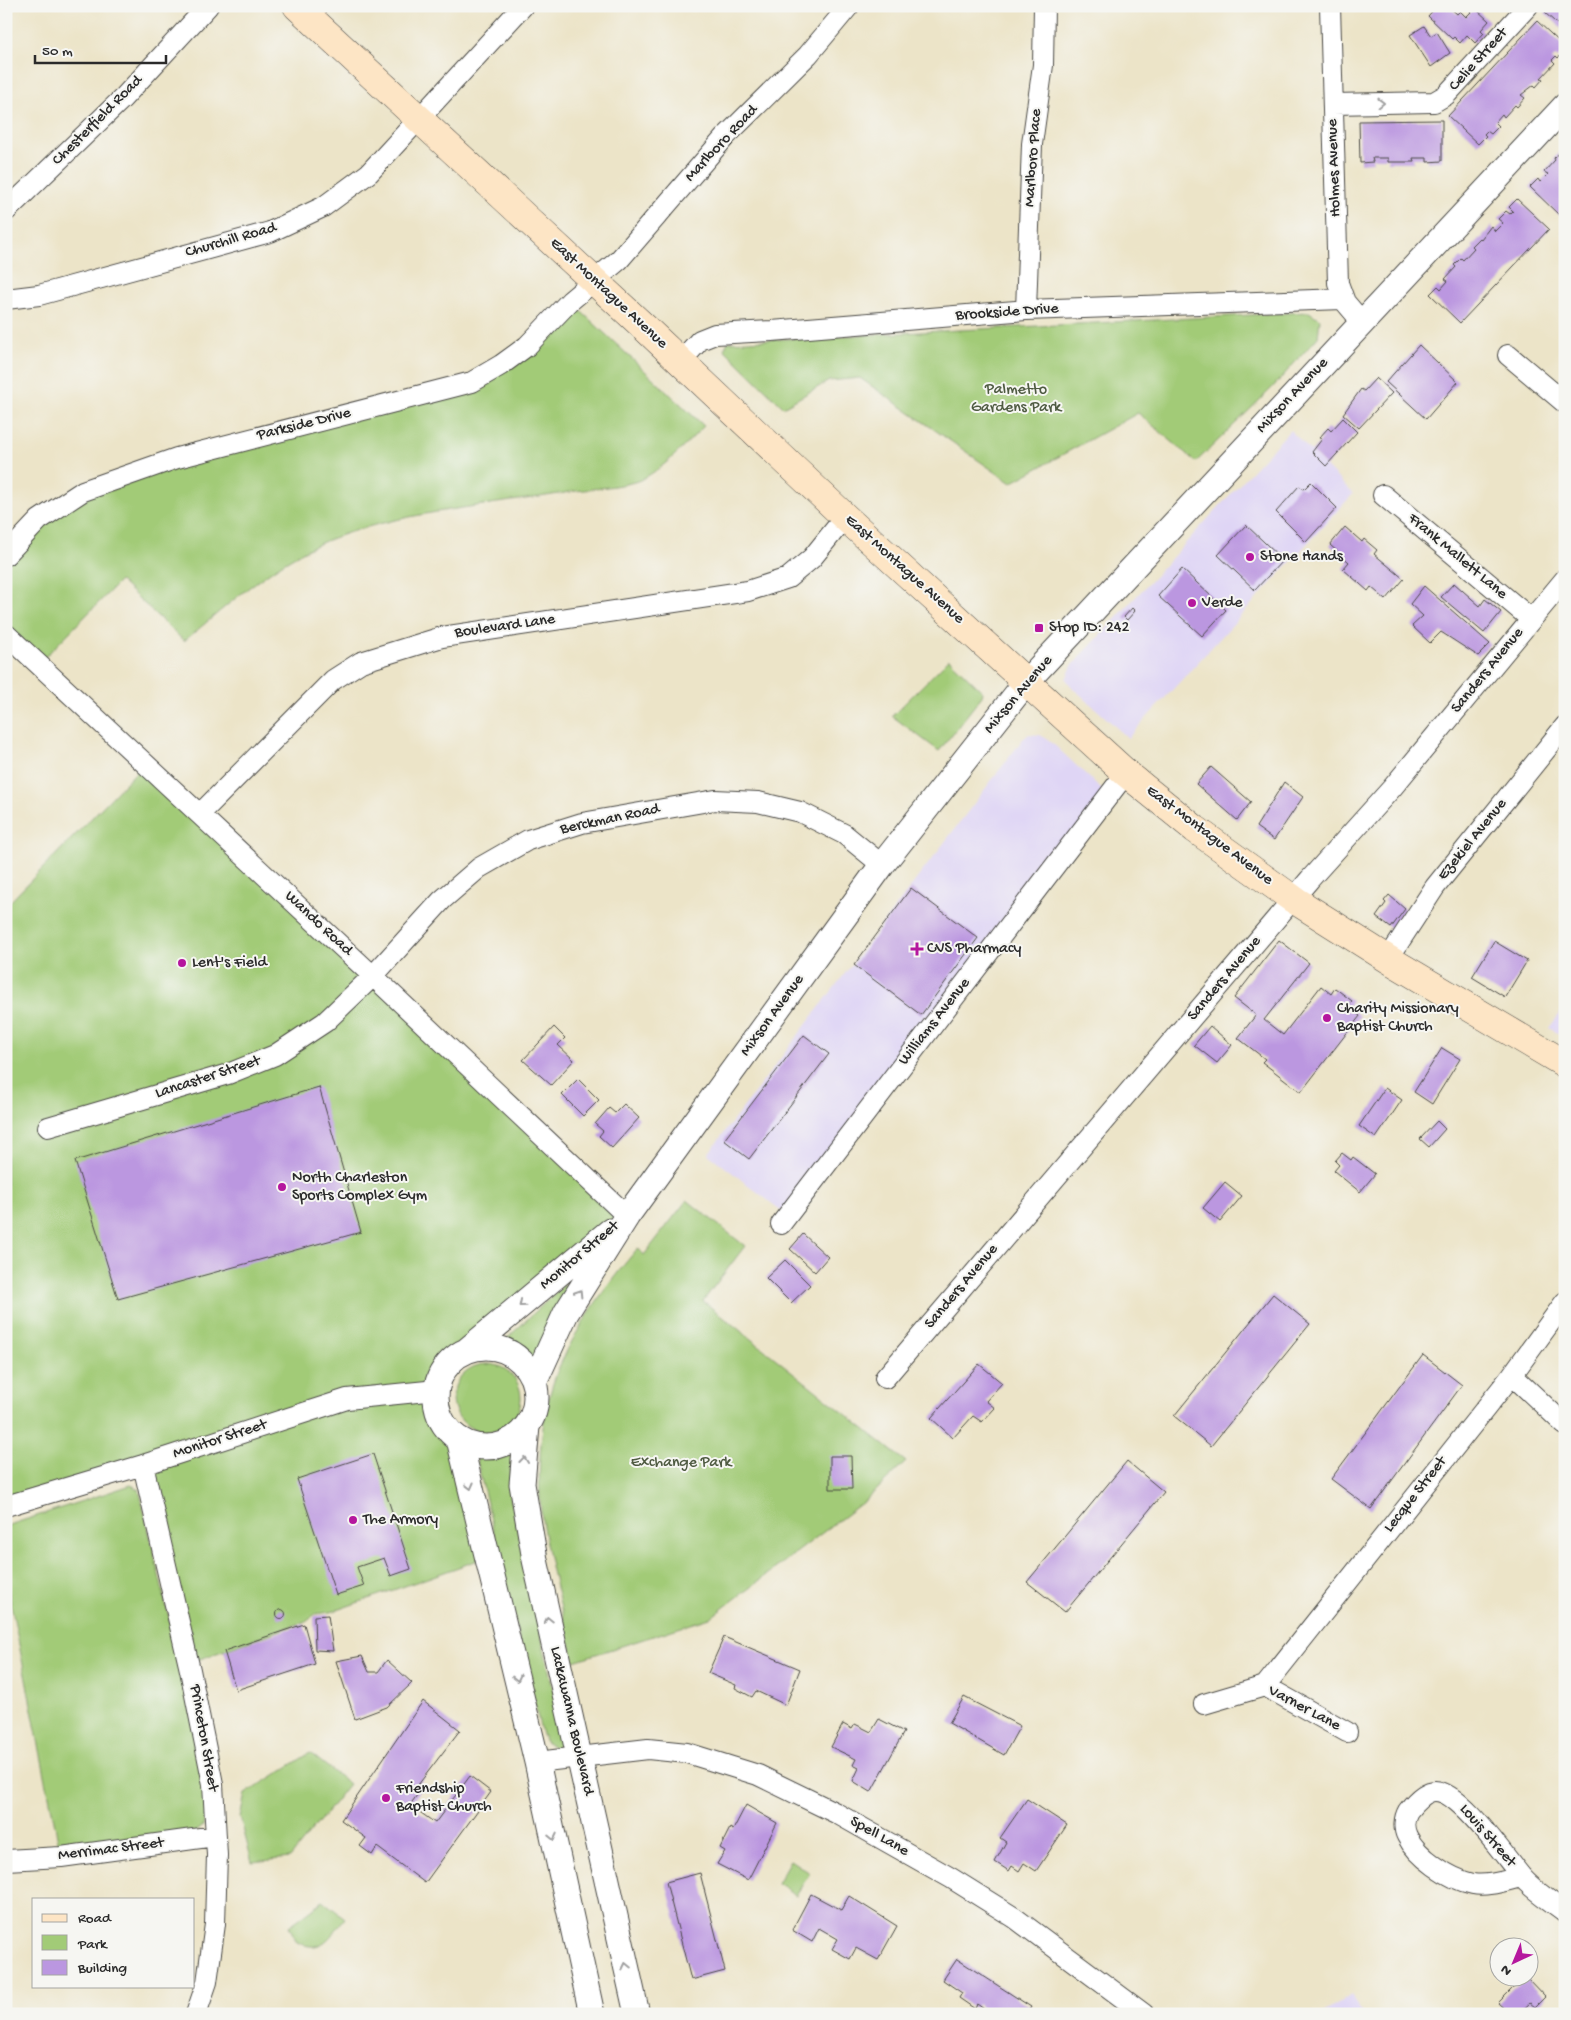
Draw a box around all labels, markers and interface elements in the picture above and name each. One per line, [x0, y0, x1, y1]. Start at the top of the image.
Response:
street label: Celie Street [1446, 23, 1513, 96]
scale bar [35, 32, 166, 64]
text: 50 m [42, 43, 73, 61]
street label: Chesterfield Road [49, 71, 148, 170]
one-way arrow [1378, 98, 1386, 108]
street label: Marlboro Road [681, 100, 764, 187]
street label: Marlboro Place [1021, 107, 1047, 208]
street label: Holmes Avenue [1324, 118, 1346, 217]
street label: Churchill Road [183, 219, 280, 263]
street label: East Montague Avenue [545, 234, 671, 354]
street label: Brookside Drive [954, 300, 1060, 326]
street label: Mixson Avenue [1253, 354, 1333, 438]
park label: Palmetto Gardens Park [971, 381, 1063, 418]
street label: Parkside Drive [254, 404, 354, 446]
street label: Frank Mallett Lane [1403, 509, 1511, 605]
street label: East Montague Avenue [840, 511, 968, 629]
place label: Stone Hands [1260, 548, 1344, 567]
marker: Stone Hands [1244, 551, 1256, 563]
place label: Verde [1201, 594, 1243, 613]
marker: Verde [1186, 597, 1198, 609]
street label: Boulevard Lane [453, 610, 557, 644]
place label: Stop ID: 242 [1049, 619, 1129, 638]
marker: Stop ID: 242 [1033, 622, 1045, 634]
street label: Sanders Avenue [1448, 624, 1529, 718]
street label: Mixson Avenue [981, 651, 1058, 738]
street label: East Montague Avenue [1142, 782, 1277, 890]
street label: Ezekiel Avenue [1434, 795, 1512, 885]
street label: Berckman Road [558, 800, 663, 840]
street label: Wando Road [280, 888, 357, 962]
street label: Sanders Avenue [1184, 932, 1267, 1025]
place label: CVS Pharmacy [927, 940, 1021, 959]
marker: CVS Pharmacy [911, 943, 923, 955]
place label: Lent's Field [192, 954, 268, 973]
marker: Lent's Field [176, 957, 188, 969]
street label: Mixson Avenue [737, 971, 810, 1061]
street label: Williams Avenue [895, 974, 975, 1069]
place label: Charity Missionary Baptist Church [1336, 1000, 1459, 1037]
marker: Charity Missionary Baptist Church [1321, 1012, 1333, 1024]
street label: Lancaster Street [153, 1052, 264, 1104]
place label: North Charleston Sports Complex Gym [292, 1169, 428, 1206]
marker: North Charleston Sports Complex Gym [276, 1181, 288, 1193]
street label: Monitor Street [537, 1216, 625, 1295]
street label: Sanders Avenue [921, 1240, 1004, 1333]
one-way arrow [573, 1289, 583, 1298]
one-way arrow [519, 1298, 528, 1307]
street label: Monitor Street [171, 1415, 271, 1464]
street label: Lecque Street [1380, 1452, 1453, 1537]
park label: Exchange Park [631, 1454, 733, 1473]
one-way arrow [518, 1456, 529, 1464]
one-way arrow [464, 1482, 475, 1491]
place label: The Armory [362, 1511, 438, 1530]
marker: The Armory [347, 1514, 359, 1526]
one-way arrow [543, 1615, 554, 1624]
street label: Lackawanna Boulevard [545, 1645, 598, 1799]
one-way arrow [511, 1674, 521, 1682]
street label: Princeton Street [184, 1682, 222, 1794]
street label: Varner Lane [1264, 1682, 1344, 1736]
place label: Friendship Baptist Church [395, 1780, 492, 1817]
marker: Friendship Baptist Church [380, 1792, 392, 1804]
street label: Louis Street [1454, 1801, 1521, 1873]
street label: Spell Lane [846, 1813, 913, 1862]
one-way arrow [547, 1832, 558, 1841]
street label: Merrimac Street [57, 1834, 166, 1866]
legend [32, 1898, 195, 1988]
text: Road [78, 1910, 112, 1928]
text: Park [77, 1936, 108, 1954]
north arrow [1488, 1938, 1538, 1988]
text: Building [77, 1960, 127, 1978]
text: N [1498, 1960, 1516, 1979]
one-way arrow [622, 1962, 632, 1971]

